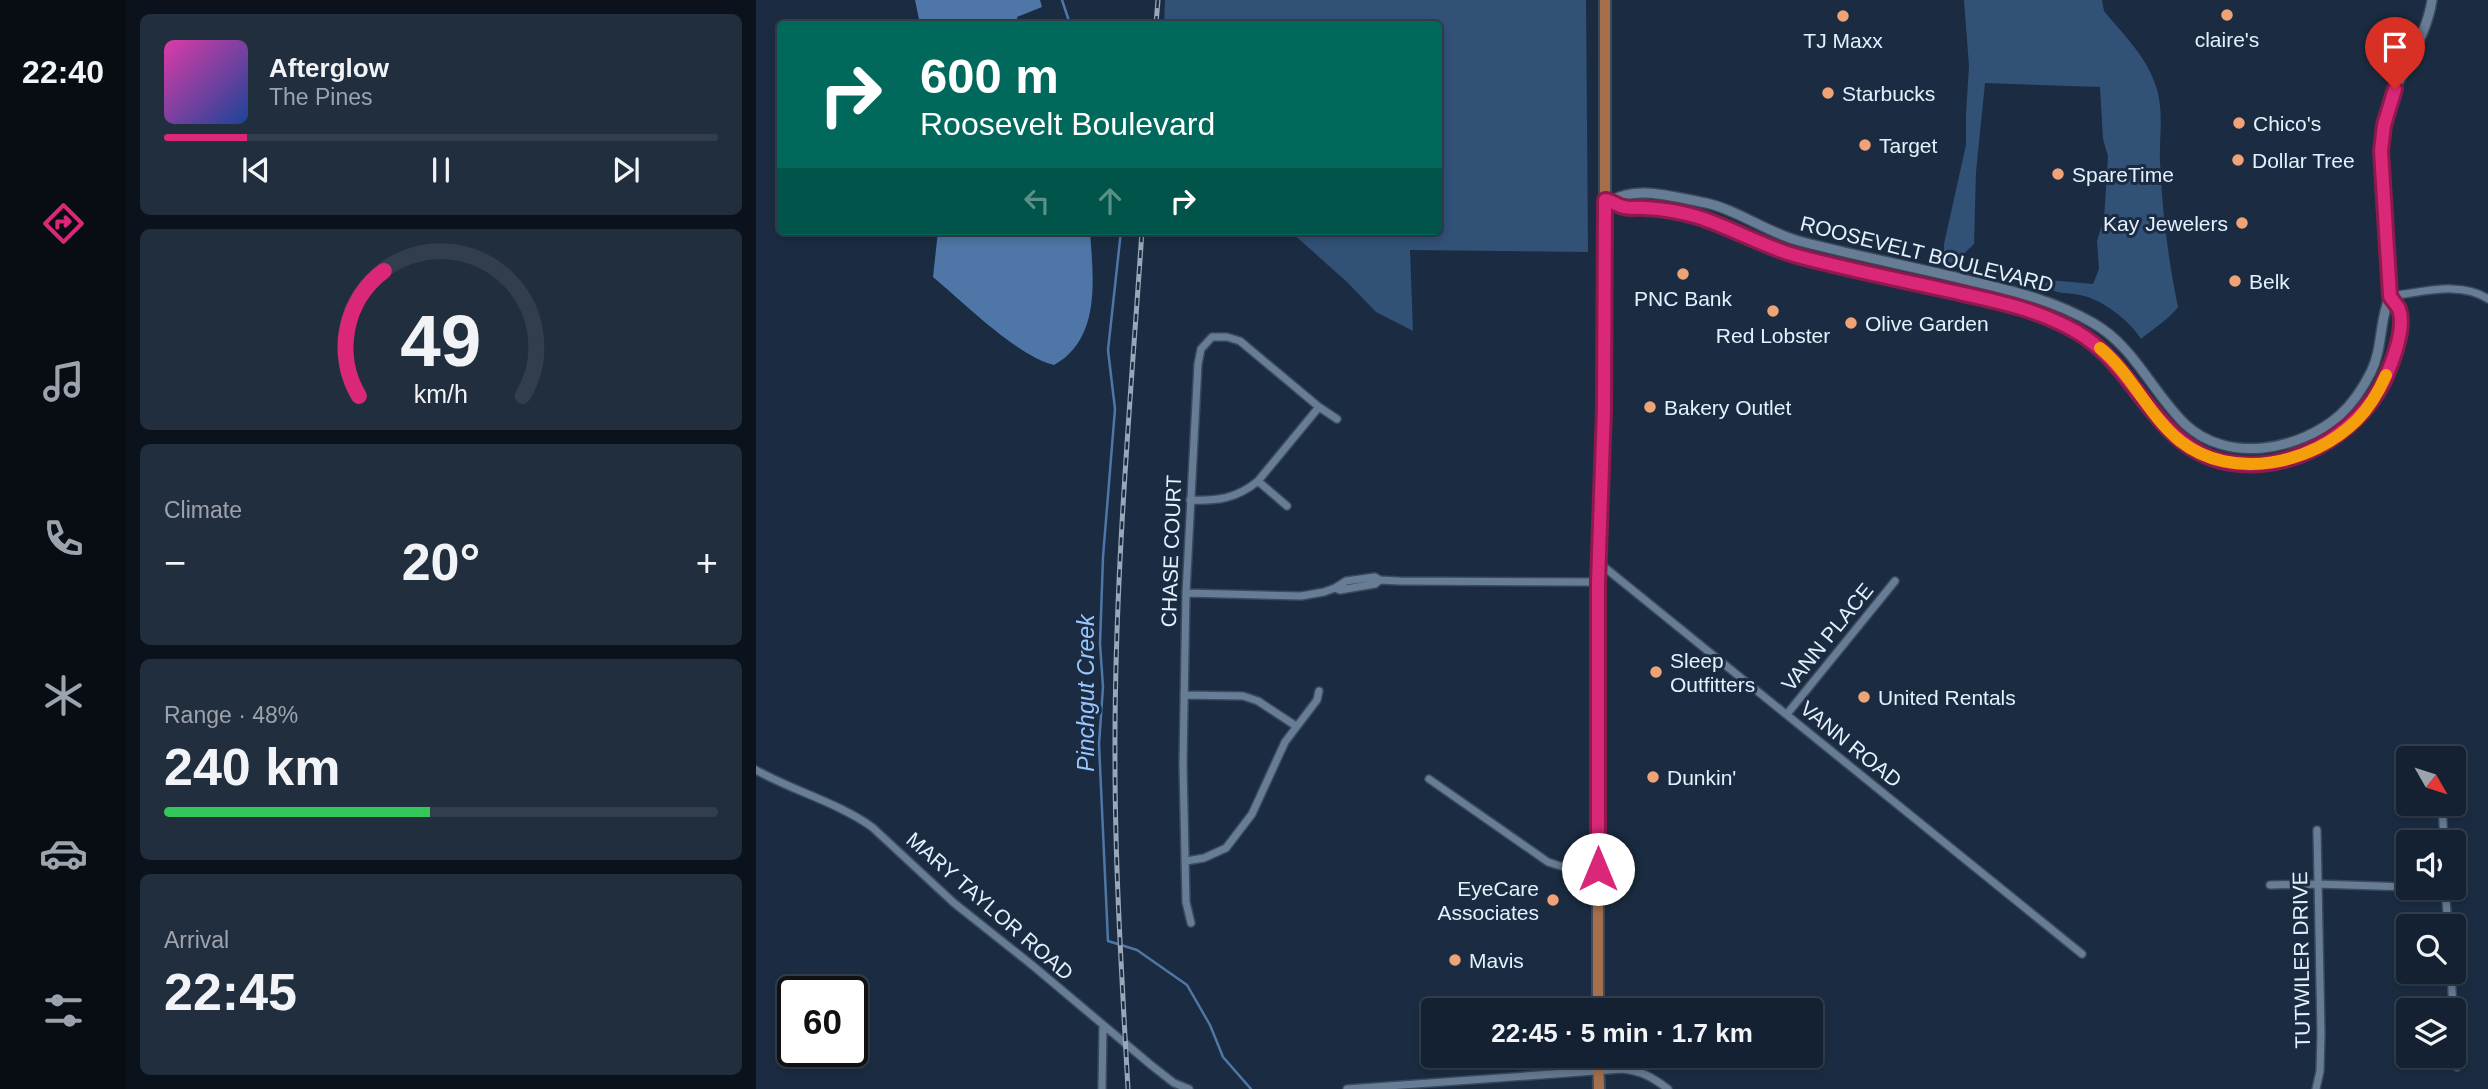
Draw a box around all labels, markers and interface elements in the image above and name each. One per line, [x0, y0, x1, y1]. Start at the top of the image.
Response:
marker: claire's [2219, 7, 2235, 23]
marker: TJ Maxx [1835, 8, 1851, 24]
pin [2365, 17, 2425, 89]
place label: claire's [2195, 28, 2259, 51]
icon: arrive [2376, 28, 2414, 66]
place label: TJ Maxx [1803, 29, 1883, 52]
icon: right [805, 49, 896, 140]
text: 600 m [920, 49, 1059, 103]
text: Afterglow [269, 53, 389, 83]
text: 22:40 [22, 54, 104, 90]
place label: Starbucks [1842, 82, 1935, 105]
text: The Pines [269, 84, 373, 110]
marker: Starbucks [1820, 85, 1836, 101]
text: Roosevelt Boulevard [920, 106, 1215, 142]
place label: Chico's [2253, 112, 2321, 135]
marker: Chico's [2231, 115, 2247, 131]
place label: Target [1879, 134, 1938, 157]
marker: Target [1857, 137, 1873, 153]
place label: Dollar Tree [2252, 149, 2355, 172]
icon: previous [237, 151, 275, 189]
icon: pause [422, 151, 460, 189]
icon: next [607, 151, 645, 189]
marker: Dollar Tree [2230, 152, 2246, 168]
place label: SpareTime [2072, 163, 2174, 186]
marker: SpareTime [2050, 166, 2066, 182]
icon: left [1018, 182, 1056, 220]
icon: ahead [1091, 182, 1129, 220]
icon: right [1164, 182, 1202, 220]
icon: directions [39, 199, 88, 248]
street label: ROOSEVELT BOULEVARD [1798, 211, 2056, 297]
place label: Kay Jewelers [2103, 212, 2228, 235]
marker: Kay Jewelers [2234, 215, 2250, 231]
marker: PNC Bank [1675, 266, 1691, 282]
place label: Belk [2249, 270, 2290, 293]
marker: Belk [2227, 273, 2243, 289]
place label: PNC Bank [1634, 287, 1733, 310]
text: 49 [401, 300, 481, 381]
marker: Red Lobster [1765, 303, 1781, 319]
place label: Olive Garden [1865, 312, 1989, 335]
marker: Olive Garden [1843, 315, 1859, 331]
place label: Red Lobster [1716, 324, 1830, 347]
icon: music [39, 357, 88, 406]
text: km/h [414, 379, 468, 407]
place label: Bakery Outlet [1664, 396, 1791, 419]
marker: Bakery Outlet [1642, 399, 1658, 415]
street label: CHASE COURT [1157, 474, 1185, 628]
text: Climate [164, 497, 242, 523]
icon: phone [39, 514, 88, 563]
text: 20° [402, 533, 480, 591]
text: − [164, 542, 186, 584]
text: + [696, 542, 718, 584]
street label: VANN PLACE [1777, 579, 1877, 695]
water label: Pinchgut Creek [1073, 613, 1099, 772]
place label: Sleep Outfitters [1670, 649, 1755, 696]
marker: Sleep Outfitters [1648, 664, 1664, 680]
icon: climate [39, 671, 88, 720]
place label: United Rentals [1878, 686, 2016, 709]
marker: United Rentals [1856, 689, 1872, 705]
street label: VANN ROAD [1796, 696, 1906, 792]
text: Range · 48% [164, 702, 298, 728]
text: 240 km [164, 738, 340, 796]
north arrow [2396, 746, 2466, 816]
map controls [2396, 746, 2466, 1068]
place label: Dunkin' [1667, 766, 1736, 789]
marker: Dunkin' [1645, 769, 1661, 785]
street label: MARY TAYLOR ROAD [902, 828, 1078, 984]
icon: car [39, 829, 88, 878]
button: sound [2396, 830, 2466, 900]
position arrow [1561, 832, 1635, 906]
street label: TUTWILER DRIVE [2288, 871, 2314, 1049]
place label: EyeCare Associates [1437, 877, 1539, 924]
marker: EyeCare Associates [1545, 892, 1561, 908]
button: search [2396, 914, 2466, 984]
text: Arrival [164, 927, 229, 953]
place label: Mavis [1469, 949, 1524, 972]
marker: Mavis [1447, 952, 1463, 968]
text: 22:45 [164, 963, 297, 1021]
speed limit sign: 60 [777, 976, 868, 1067]
icon: filters [39, 986, 88, 1035]
button: layers [2396, 998, 2466, 1068]
text: 22:45 · 5 min · 1.7 km [1491, 1018, 1753, 1048]

